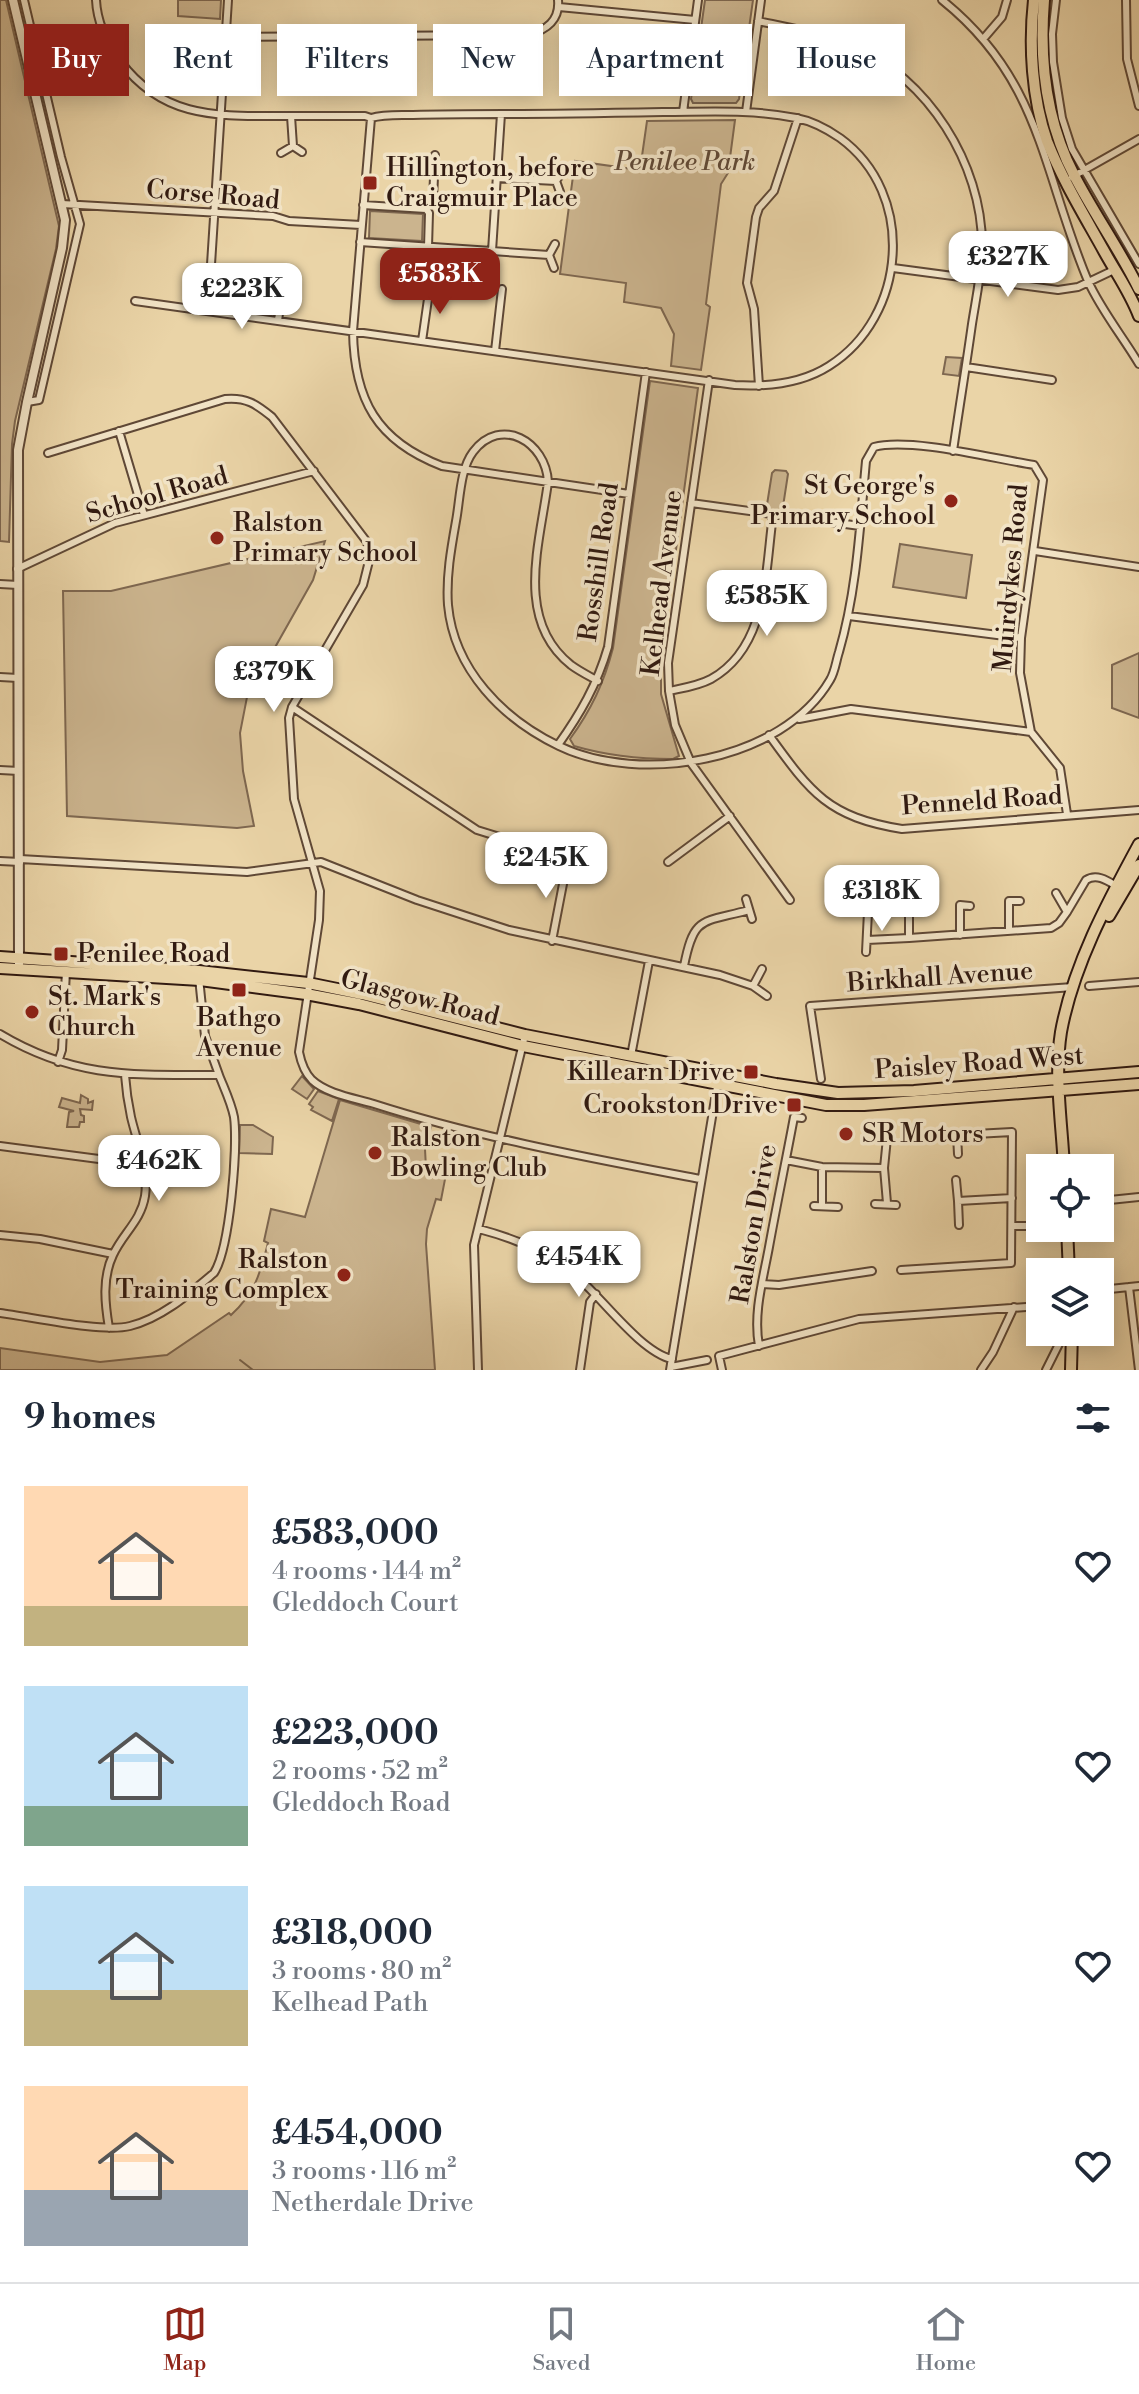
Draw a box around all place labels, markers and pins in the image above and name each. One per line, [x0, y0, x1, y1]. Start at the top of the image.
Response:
place label: Hillington, before Craigmuir Place [386, 152, 594, 214]
marker: Hillington, before Craigmuir Place [361, 174, 379, 192]
pin: £327K [952, 231, 1064, 299]
pin: £583K [384, 248, 496, 316]
pin: £223K [186, 263, 298, 331]
place label: St George's Primary School [751, 470, 935, 532]
marker: St George's Primary School [942, 492, 960, 510]
place label: Ralston Primary School [233, 507, 418, 569]
marker: Ralston Primary School [208, 529, 226, 547]
pin: £585K [711, 570, 823, 638]
pin: £379K [218, 646, 330, 714]
pin: £245K [490, 832, 602, 900]
pin: £318K [826, 865, 938, 933]
place label: Penilee Road [77, 938, 230, 970]
marker: Penilee Road [52, 945, 70, 963]
place label: St. Mark's Church [48, 981, 161, 1043]
marker: Bathgo Avenue [230, 981, 248, 999]
place label: Bathgo Avenue [195, 1002, 282, 1064]
marker: St. Mark's Church [23, 1003, 41, 1021]
place label: Killearn Drive [567, 1056, 735, 1088]
marker: Killearn Drive [742, 1063, 760, 1081]
place label: Crookston Drive [583, 1089, 778, 1121]
marker: Crookston Drive [785, 1096, 803, 1114]
place label: SR Motors [862, 1118, 984, 1150]
place label: Ralston Bowling Club [390, 1122, 547, 1184]
marker: SR Motors [837, 1125, 855, 1143]
pin: £462K [103, 1135, 215, 1203]
marker: Ralston Bowling Club [366, 1144, 384, 1162]
pin: £454K [523, 1231, 635, 1299]
place label: Ralston Training Complex [116, 1244, 329, 1306]
marker: Ralston Training Complex [335, 1266, 353, 1284]

